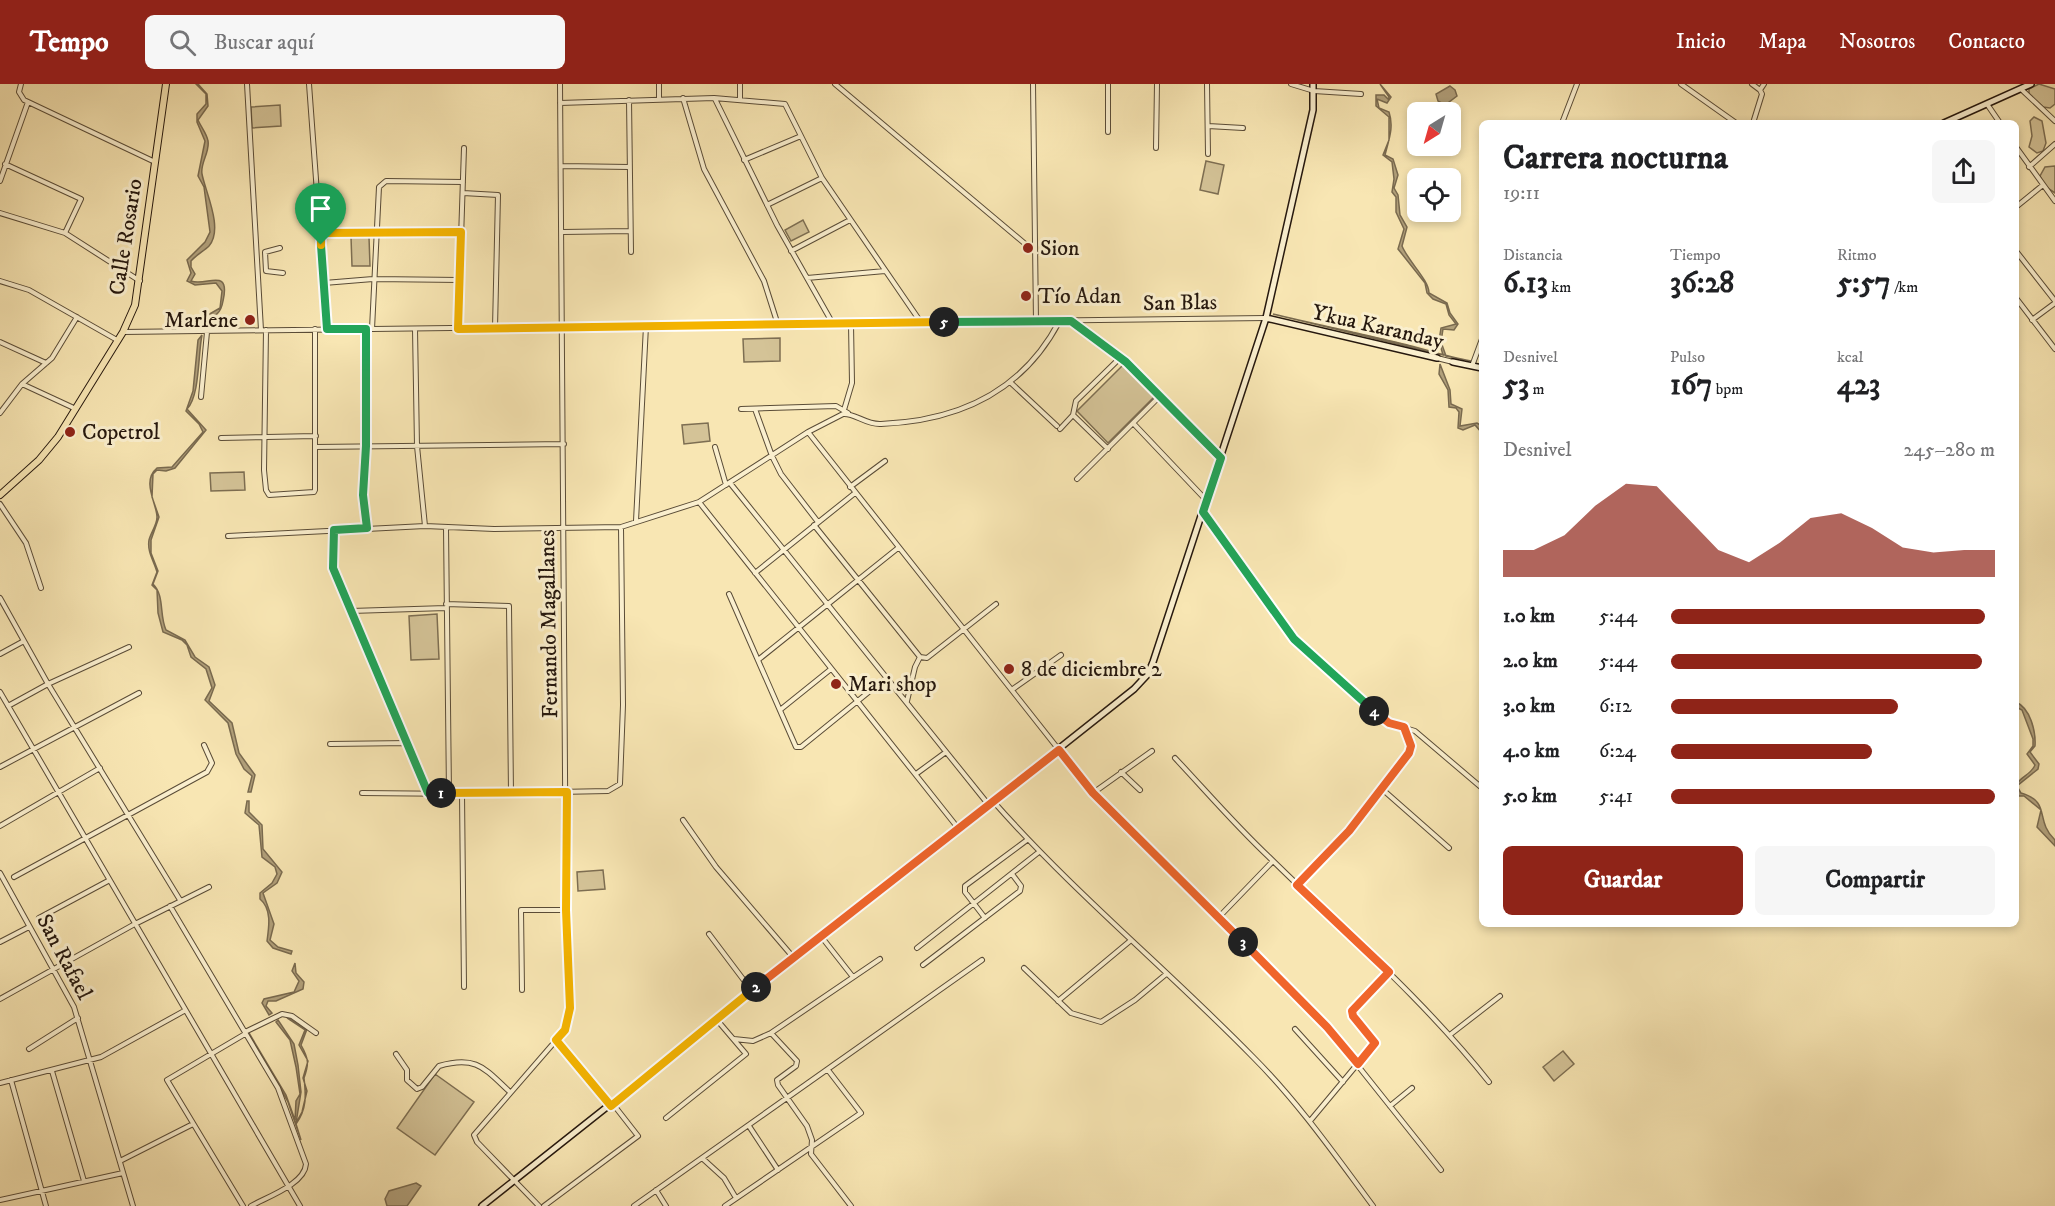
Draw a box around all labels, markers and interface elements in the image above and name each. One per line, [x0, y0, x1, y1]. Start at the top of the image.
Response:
search box [145, 15, 565, 69]
text: Tempo [30, 25, 109, 60]
icon: search [166, 26, 199, 59]
text: Buscar aquí [214, 29, 314, 56]
text: Inicio [1676, 29, 1726, 55]
text: Mapa [1759, 29, 1806, 55]
text: Nosotros [1839, 29, 1915, 55]
text: Contacto [1948, 29, 2025, 55]
north arrow [1407, 102, 1461, 156]
map controls [1407, 102, 1461, 222]
text: Carrera nocturna [1503, 138, 1728, 179]
button: share [1932, 140, 1995, 203]
button: locate [1407, 168, 1461, 222]
street label: Calle Rosario [103, 177, 149, 297]
text: 19:11 [1503, 181, 1540, 206]
pin [295, 183, 346, 245]
icon: arrive [304, 192, 337, 225]
place label: Sion [1040, 235, 1080, 262]
marker: Sion [1021, 241, 1035, 255]
text: Distancia [1503, 245, 1562, 265]
text: Tiempo [1670, 245, 1721, 265]
text: Ritmo [1837, 245, 1877, 265]
text: 6.13 [1503, 265, 1548, 302]
text: 36:28 [1670, 265, 1734, 302]
text: 5:57 [1837, 265, 1890, 302]
text: km [1548, 277, 1571, 297]
text: /km [1890, 277, 1918, 297]
place label: Tío Adan [1038, 283, 1122, 310]
marker: Tío Adan [1019, 289, 1033, 303]
street label: San Blas [1143, 289, 1217, 317]
street label: Ykua Karanday [1310, 299, 1447, 355]
place label: Marlene [164, 307, 238, 334]
pin: 5 [929, 307, 959, 337]
text: 5 [940, 312, 948, 332]
marker: Marlene [243, 313, 257, 327]
text: Desnivel [1503, 347, 1558, 367]
text: Pulso [1670, 347, 1705, 367]
text: kcal [1837, 347, 1863, 367]
text: 53 [1503, 367, 1529, 404]
text: 167 [1670, 367, 1712, 404]
text: 423 [1837, 367, 1880, 404]
text: m [1529, 379, 1545, 399]
text: bpm [1712, 379, 1743, 399]
place label: Copetrol [82, 419, 160, 446]
marker: Copetrol [63, 425, 77, 439]
text: Desnivel [1503, 438, 1572, 463]
text: 245–280 m [1903, 438, 1995, 463]
street label: Fernando Magallanes [534, 529, 564, 719]
text: 1.0 km [1503, 604, 1555, 629]
text: 5:44 [1599, 604, 1637, 629]
text: 2.0 km [1503, 649, 1558, 674]
text: 5:44 [1599, 649, 1637, 674]
place label: 8 de diciembre 2 [1021, 656, 1162, 683]
marker: 8 de diciembre 2 [1002, 662, 1016, 676]
place label: Mari shop [848, 671, 937, 698]
marker: Mari shop [829, 677, 843, 691]
text: 3.0 km [1503, 694, 1555, 719]
text: 6:12 [1599, 694, 1632, 719]
pin: 4 [1359, 696, 1389, 726]
text: 4 [1369, 701, 1379, 721]
text: 4.0 km [1503, 739, 1560, 764]
text: 6:24 [1599, 739, 1636, 764]
pin: 1 [426, 778, 456, 808]
text: 1 [438, 783, 444, 803]
text: 5.0 km [1503, 784, 1557, 809]
text: 5:41 [1599, 784, 1633, 809]
button: Guardar [1503, 846, 1743, 915]
button: Compartir [1755, 846, 1995, 915]
street label: San Rafael [30, 910, 98, 1005]
pin: 3 [1228, 927, 1258, 957]
text: 3 [1240, 932, 1246, 952]
pin: 2 [741, 972, 771, 1002]
text: 2 [752, 977, 760, 997]

